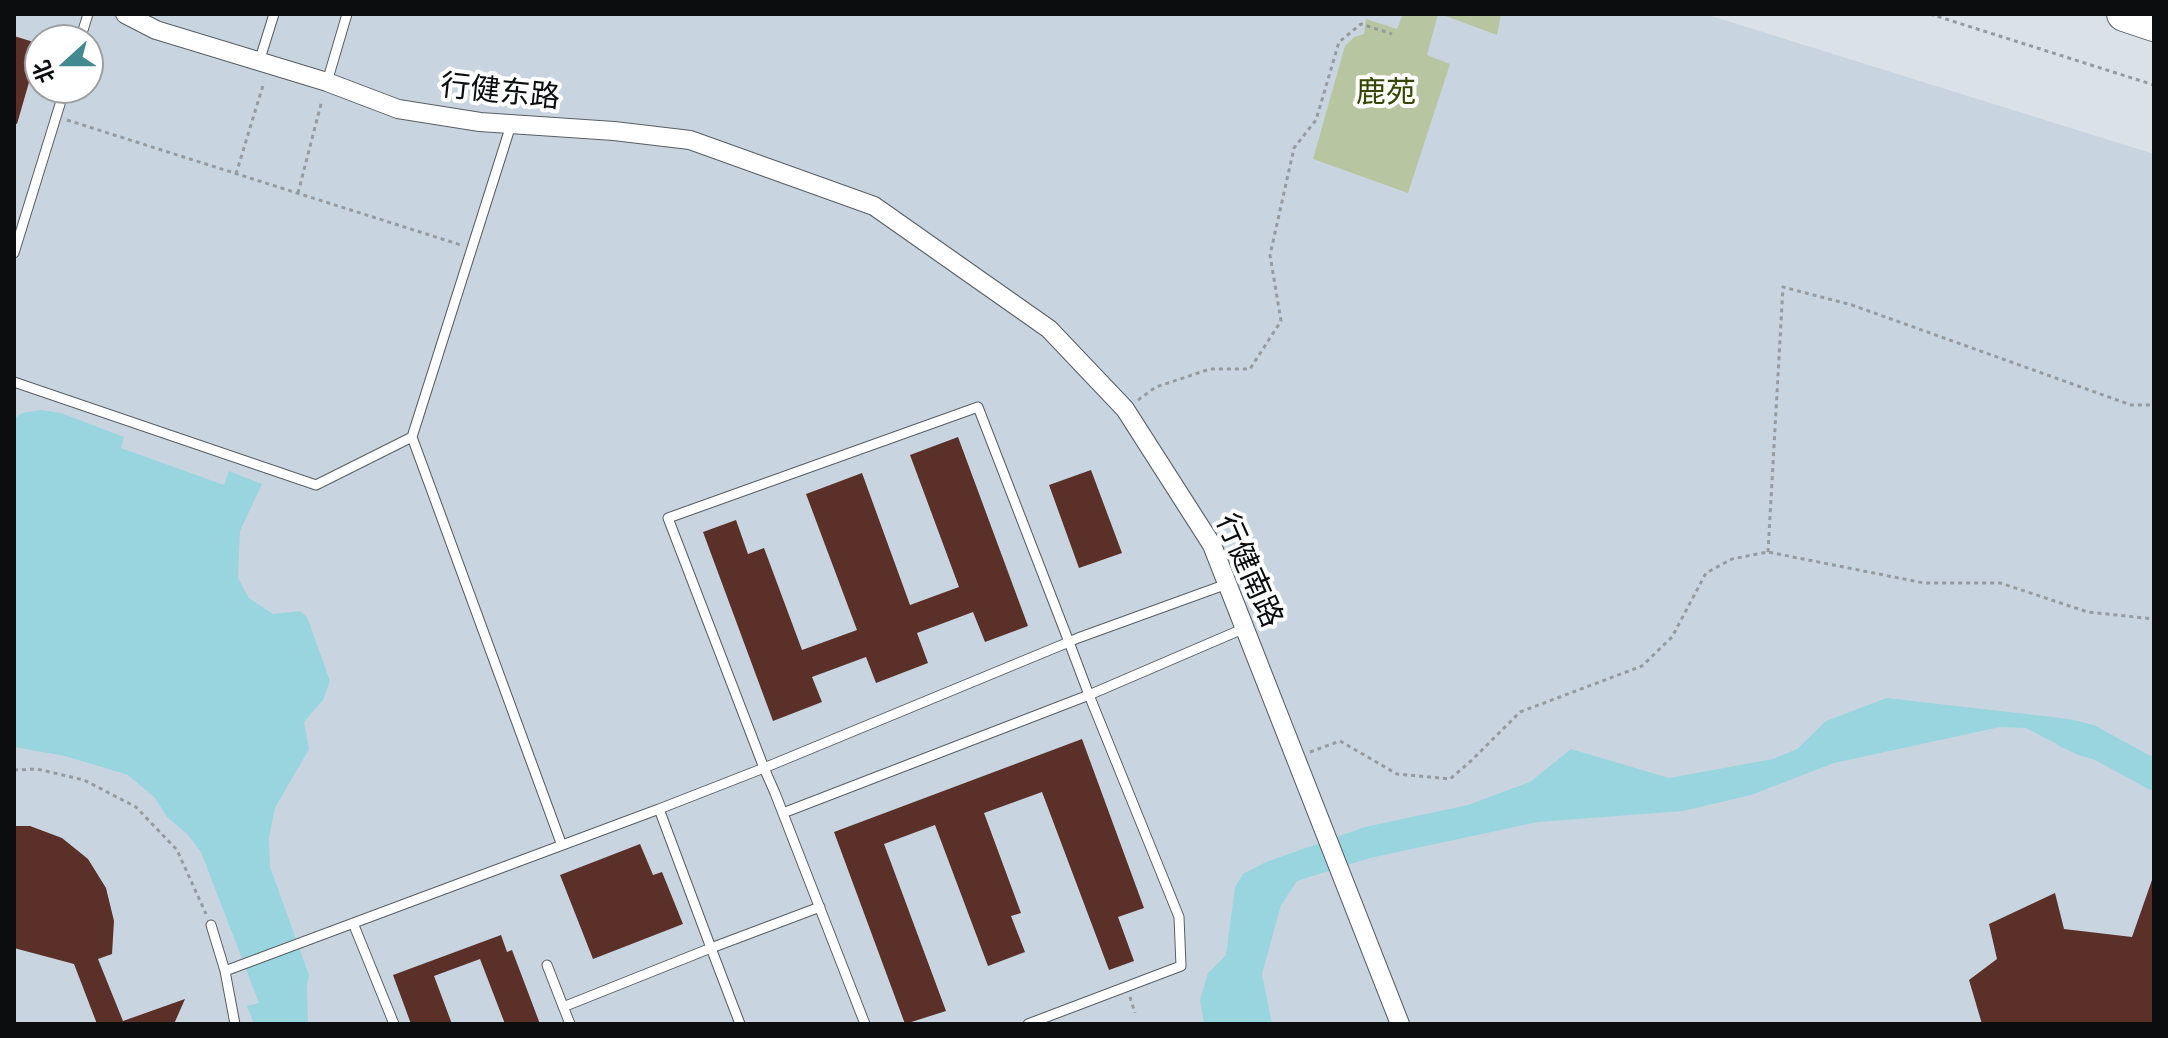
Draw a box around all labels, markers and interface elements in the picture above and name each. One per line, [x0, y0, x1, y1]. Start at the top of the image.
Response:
north arrow [24, 24, 104, 104]
text: 北 [26, 57, 60, 87]
street label: 行健东路 [438, 69, 562, 117]
park label: 鹿苑 [1356, 76, 1416, 112]
street label: 行健南路 [1207, 509, 1289, 633]

